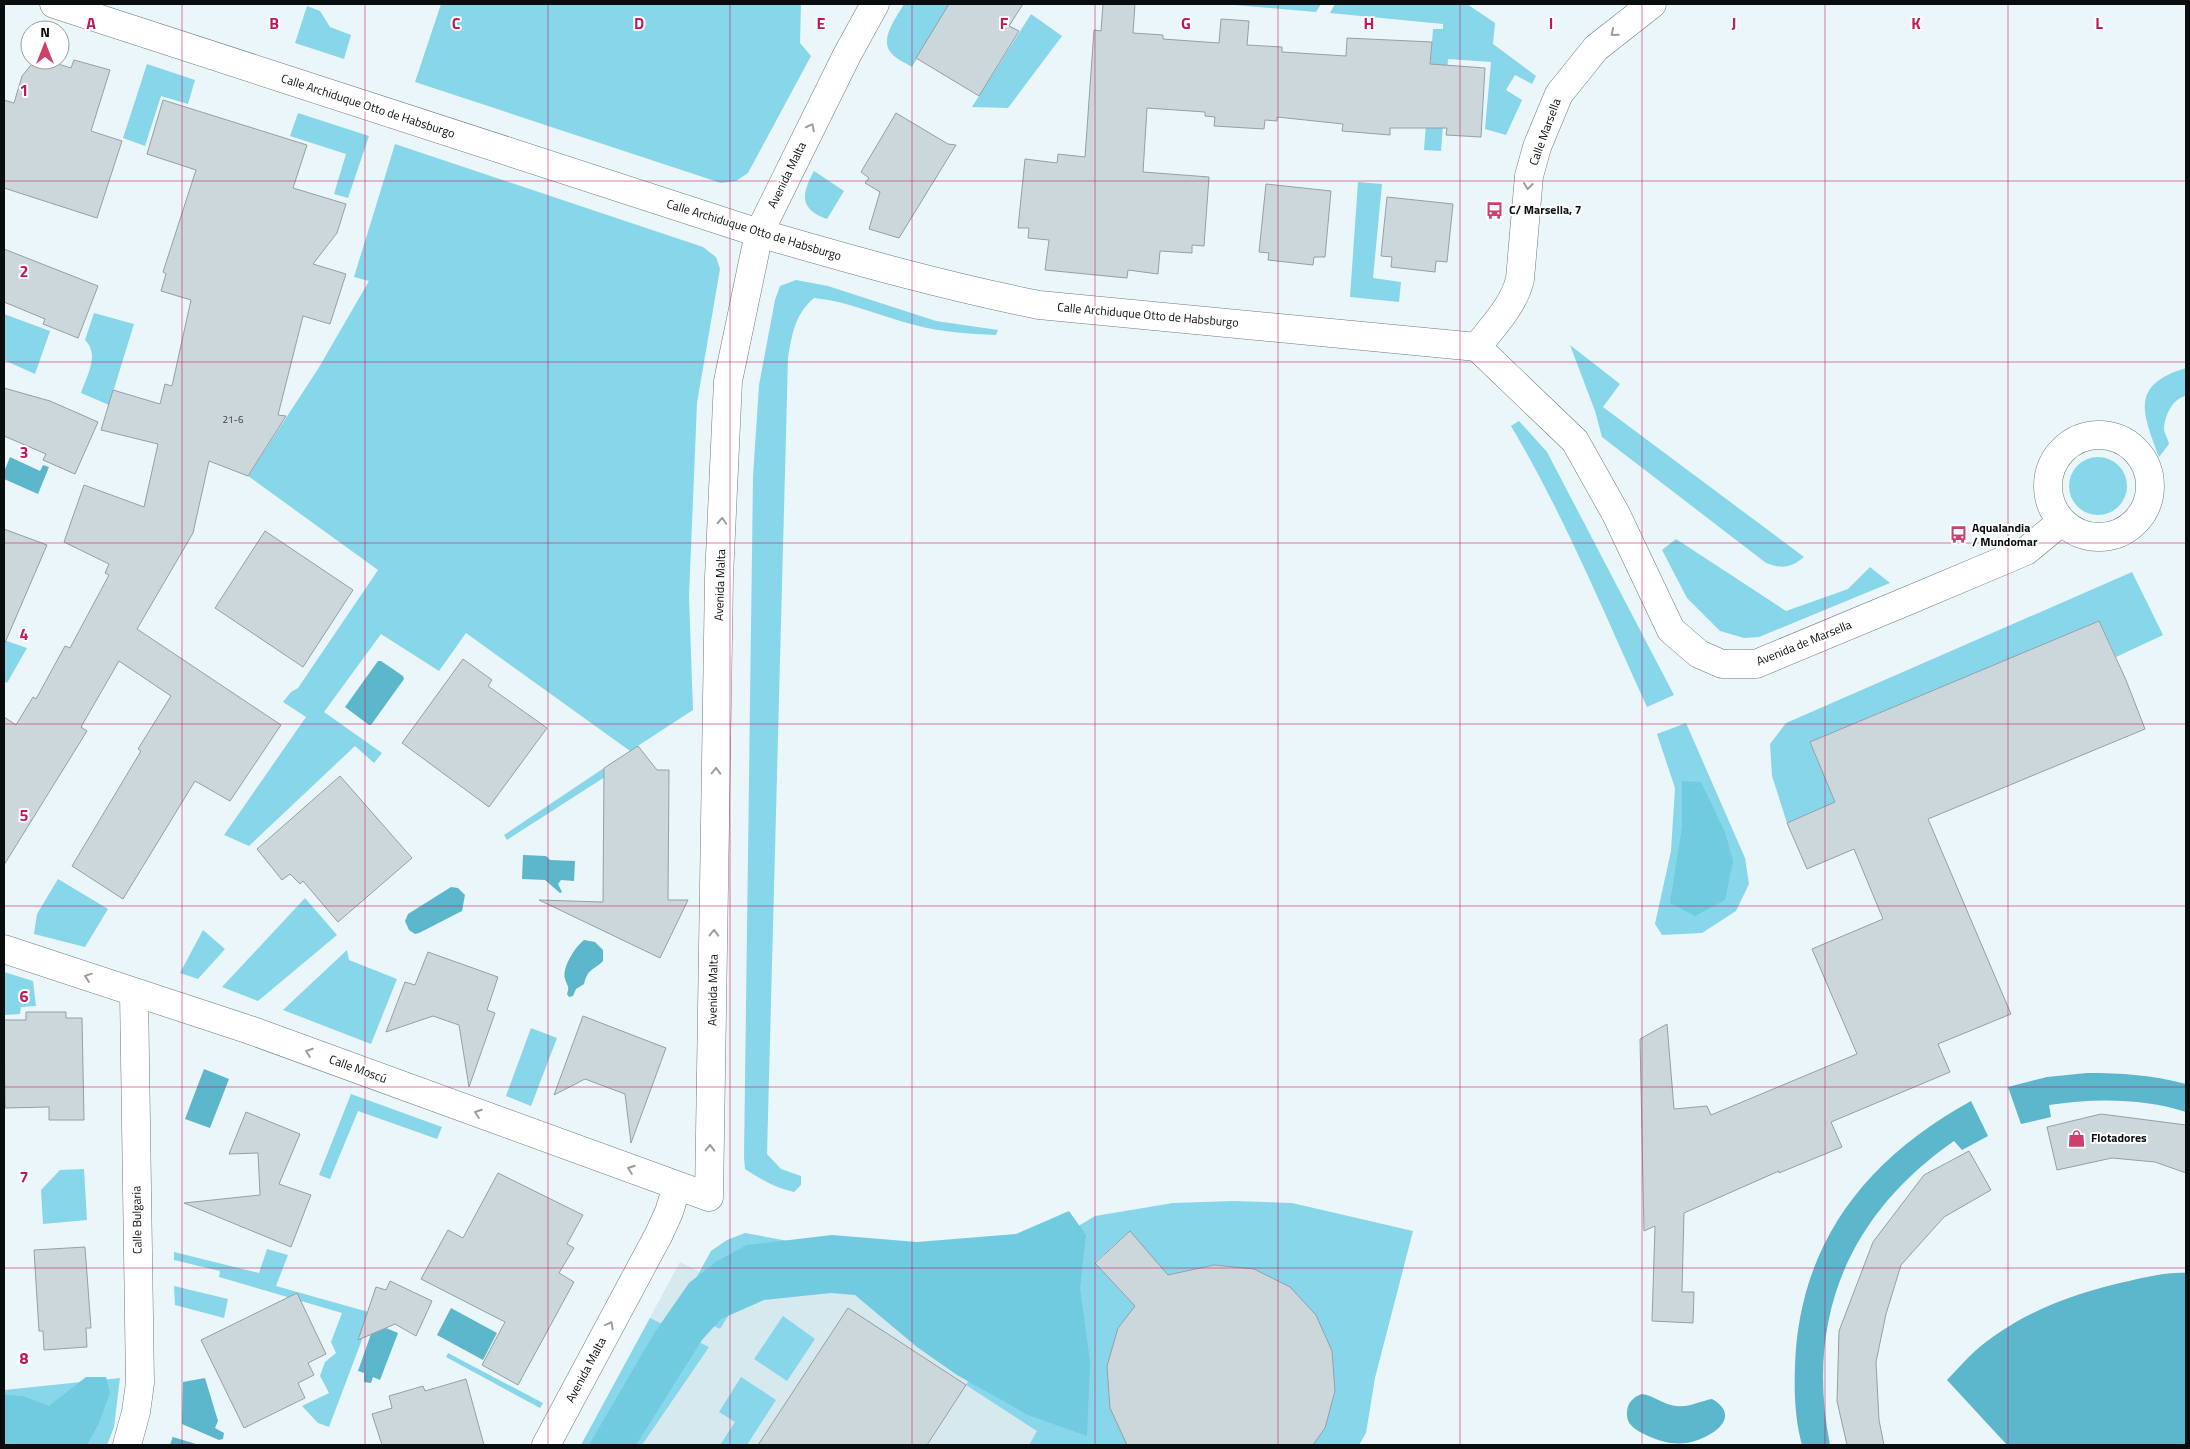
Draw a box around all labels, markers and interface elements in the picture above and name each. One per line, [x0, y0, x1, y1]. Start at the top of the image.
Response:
text: A [86, 11, 96, 35]
text: B [269, 11, 279, 35]
text: C [452, 11, 461, 35]
text: D [634, 11, 644, 35]
text: E [817, 11, 826, 35]
text: F [1000, 11, 1009, 35]
text: G [1181, 11, 1191, 35]
text: H [1364, 11, 1374, 35]
text: I [1549, 11, 1553, 35]
text: J [1732, 11, 1736, 35]
text: K [1911, 11, 1921, 35]
text: L [2095, 11, 2103, 35]
north arrow [20, 20, 70, 70]
text: N [40, 21, 50, 42]
one-way arrow [1610, 27, 1619, 36]
street label: Calle Archiduque Otto de Habsburgo [279, 68, 458, 143]
text: 1 [20, 78, 28, 102]
street label: Calle Marsella [1524, 96, 1565, 168]
one-way arrow [805, 123, 815, 132]
street label: Avenida Malta [762, 138, 811, 211]
one-way arrow [1523, 183, 1534, 191]
street label: Calle Archiduque Otto de Habsburgo [664, 194, 844, 265]
bus stop icon: C/ Marsella, 7 [1485, 200, 1505, 220]
place label: C/ Marsella, 7 [1509, 200, 1582, 219]
text: 2 [20, 259, 28, 283]
street label: Calle Archiduque Otto de Habsburgo [1057, 297, 1240, 332]
house number: 21-6 [222, 412, 244, 427]
text: 3 [20, 440, 28, 464]
one-way arrow [716, 517, 727, 525]
place label: Aqualandia / Mundomar [1972, 518, 2038, 551]
bus stop icon: Aqualandia / Mundomar [1948, 525, 1968, 545]
street label: Avenida Malta [709, 549, 730, 621]
street label: Avenida de Marsella [1753, 615, 1854, 670]
text: 4 [20, 622, 29, 646]
one-way arrow [711, 767, 721, 774]
text: 5 [20, 803, 29, 827]
one-way arrow [708, 929, 719, 937]
street label: Avenida Malta [702, 954, 723, 1026]
one-way arrow [84, 973, 93, 983]
text: 6 [20, 984, 29, 1008]
one-way arrow [305, 1048, 314, 1058]
street label: Calle Moscú [327, 1049, 390, 1088]
one-way arrow [474, 1109, 483, 1119]
shop icon: Flotadores [2067, 1128, 2087, 1148]
place label: Flotadores [2091, 1128, 2147, 1147]
one-way arrow [705, 1144, 715, 1152]
text: 7 [20, 1165, 28, 1189]
one-way arrow [627, 1165, 636, 1175]
street label: Calle Bulgaria [126, 1186, 147, 1254]
one-way arrow [604, 1321, 614, 1330]
street label: Avenida Malta [560, 1334, 611, 1406]
text: 8 [20, 1346, 29, 1370]

